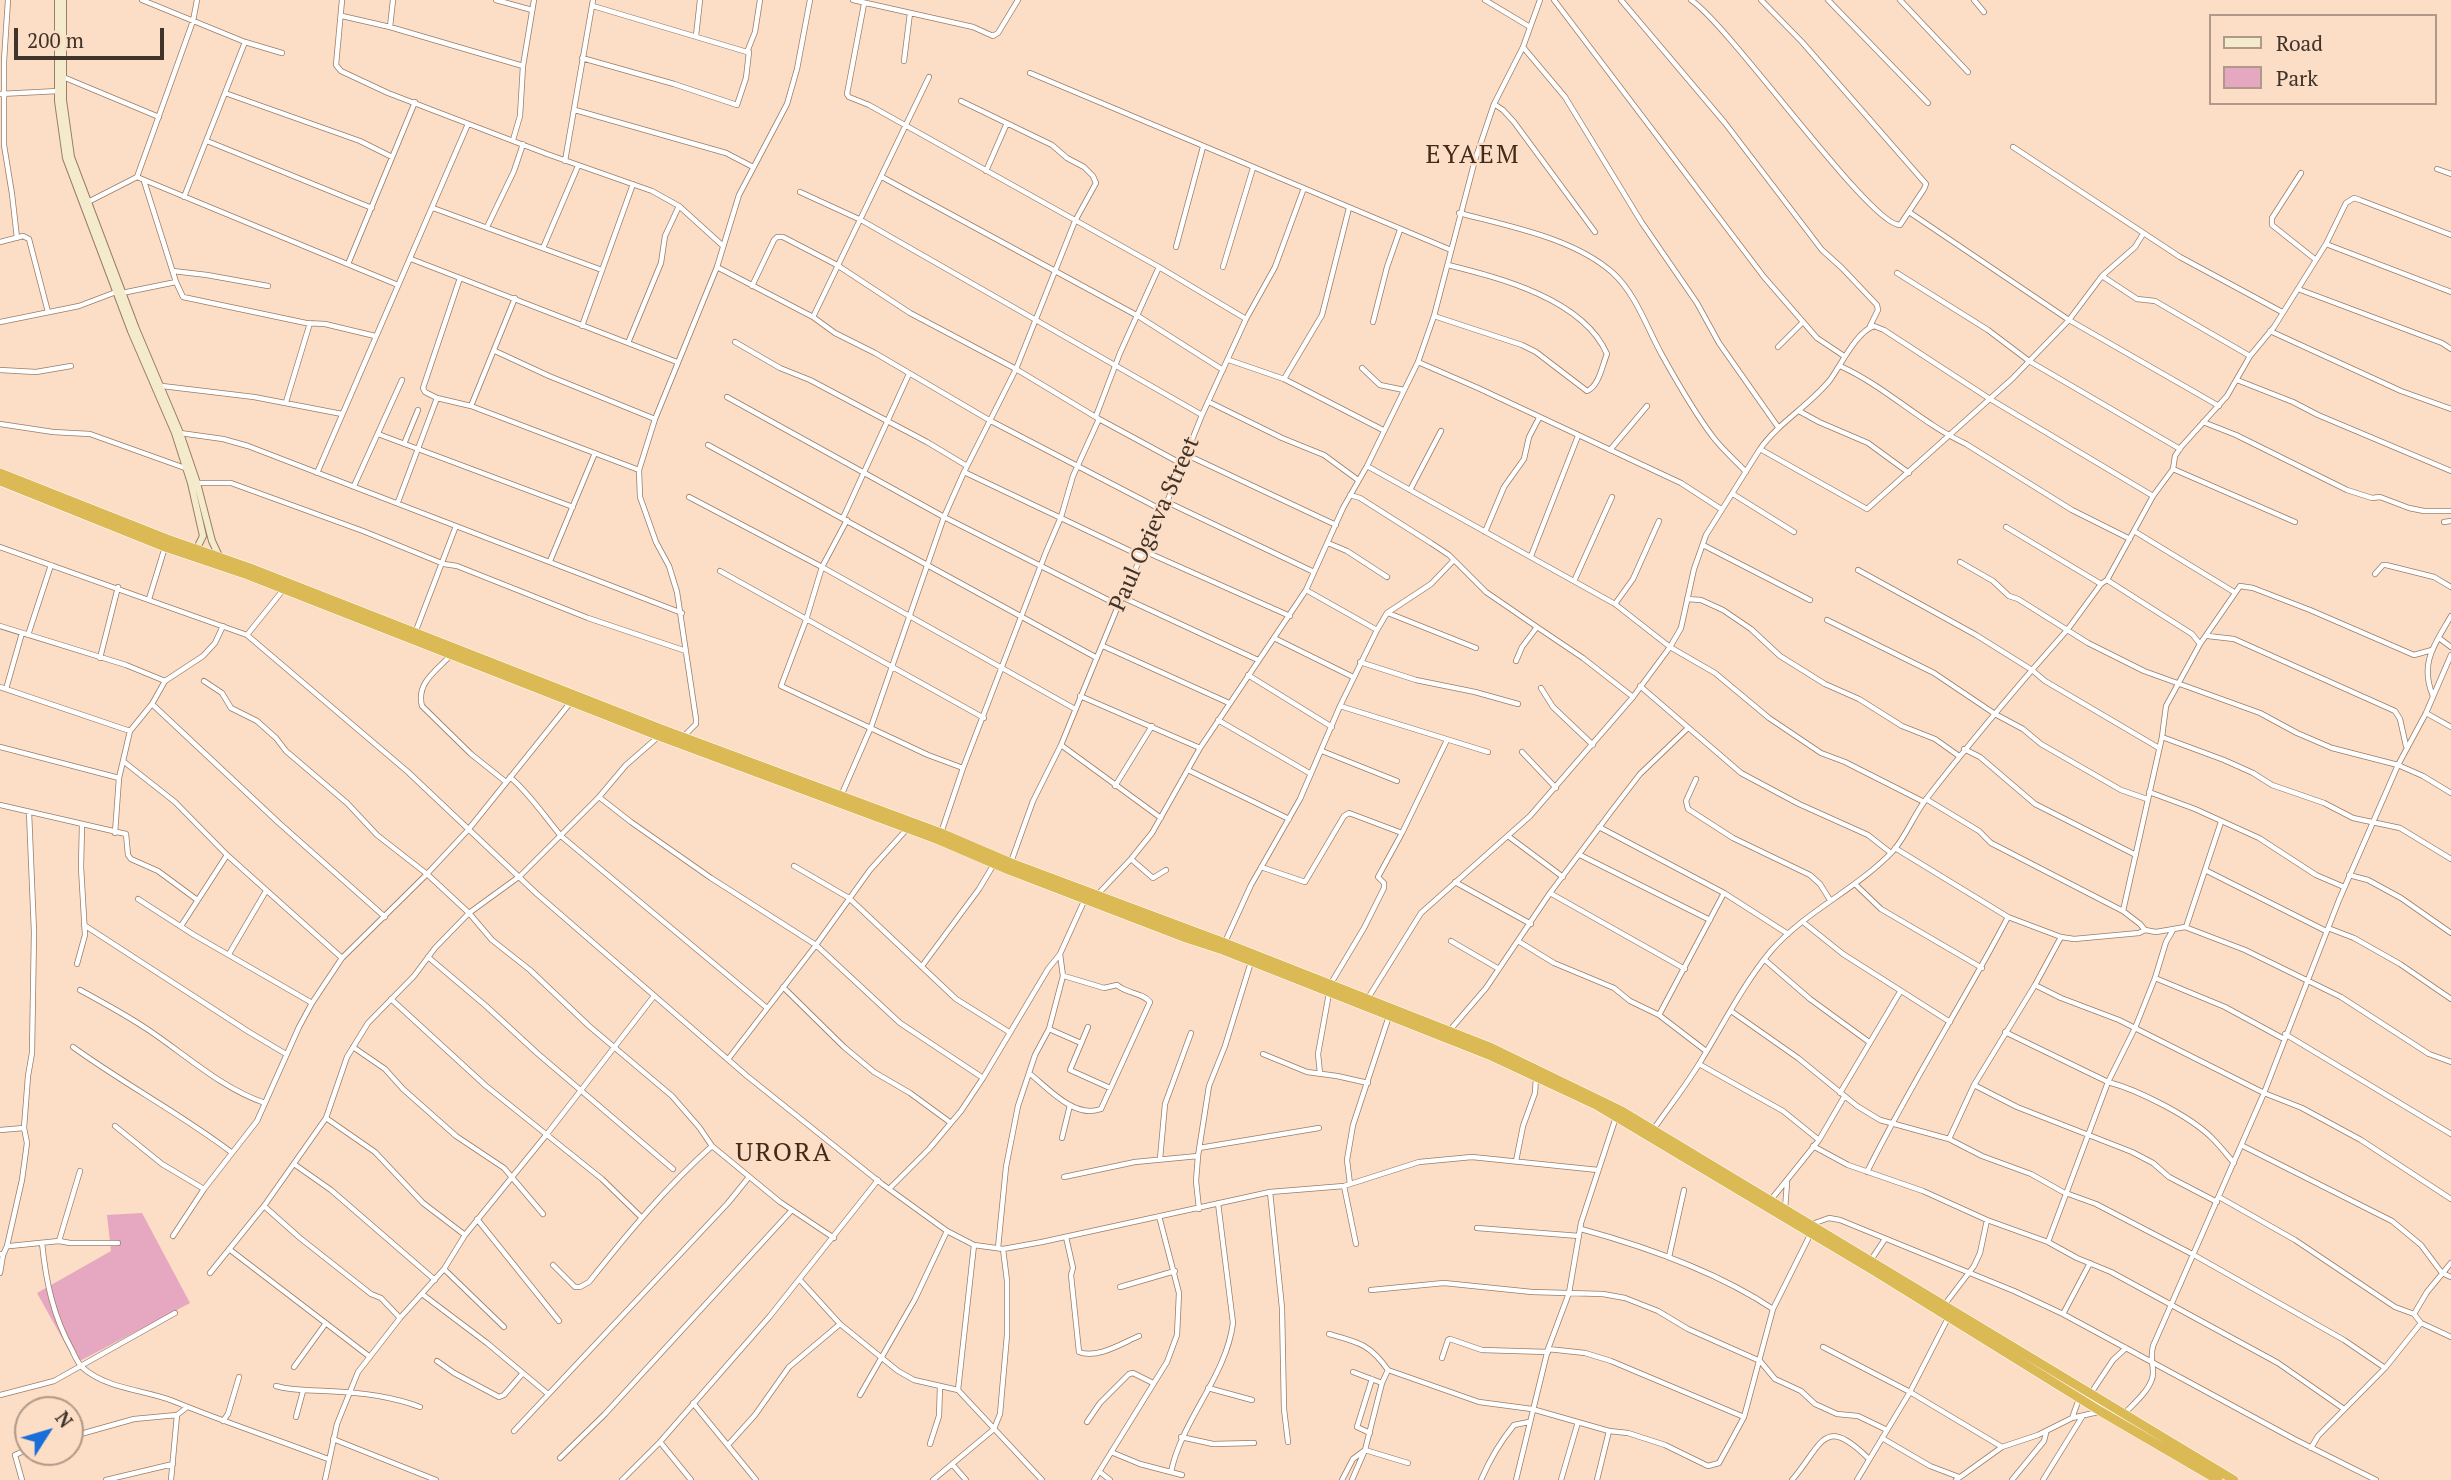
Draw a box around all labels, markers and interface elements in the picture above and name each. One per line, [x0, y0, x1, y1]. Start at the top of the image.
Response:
scale bar [18, 14, 168, 58]
legend [2210, 14, 2437, 105]
text: 200 m [27, 26, 84, 54]
text: Road [2276, 29, 2323, 57]
text: Park [2276, 64, 2318, 92]
district label: EYAEM [1426, 140, 1520, 172]
street label: Paul Ogieva Street [1104, 432, 1206, 616]
district label: URORA [736, 1138, 832, 1170]
north arrow [14, 1396, 84, 1466]
text: N [50, 1406, 79, 1433]

